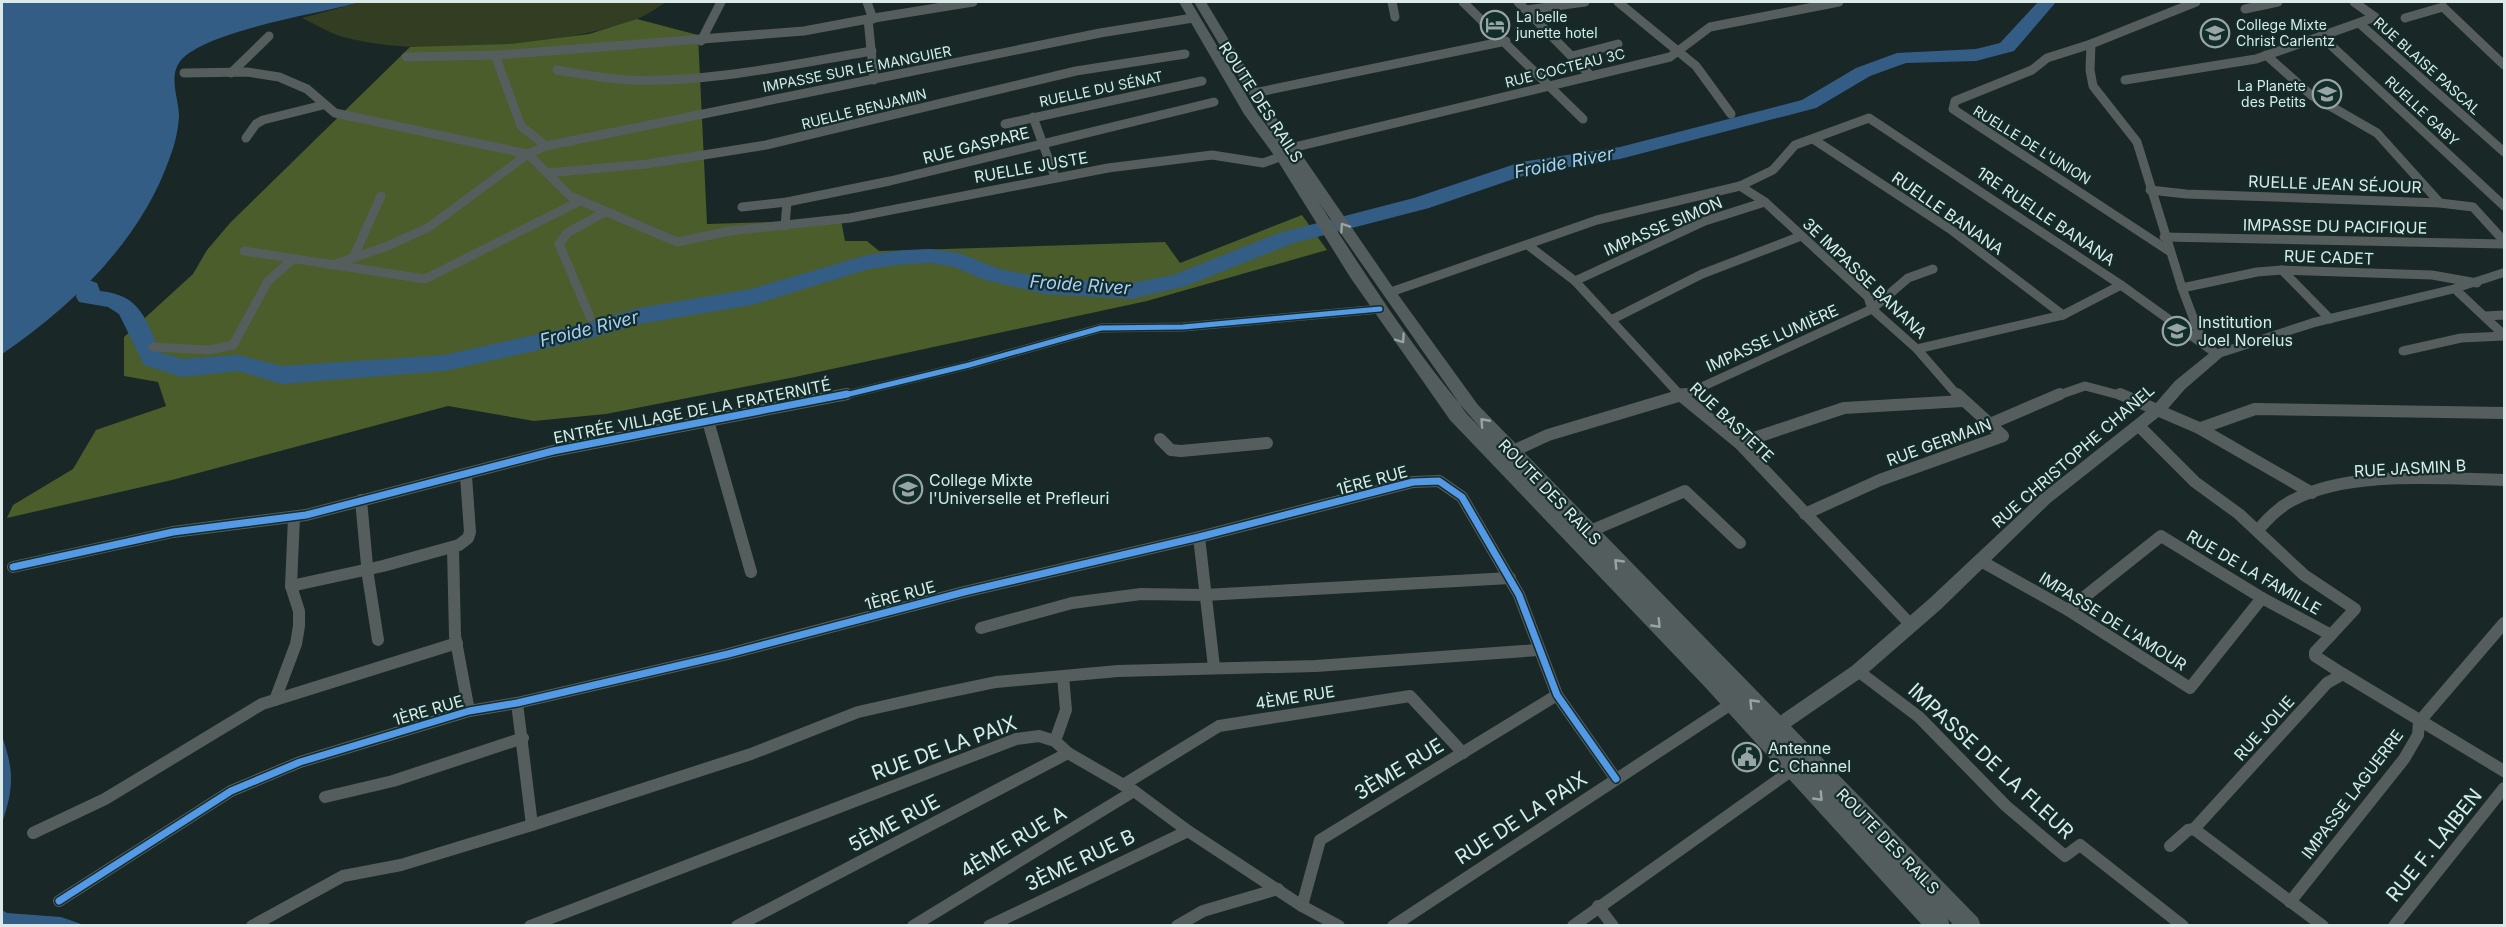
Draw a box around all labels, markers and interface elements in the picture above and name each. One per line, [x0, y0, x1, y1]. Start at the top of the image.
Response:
place label: La belle junette hotel [1515, 8, 1598, 41]
hotel icon: La belle junette hotel [1479, 9, 1511, 41]
street label: RUE BLAISE PASCAL [2370, 13, 2484, 118]
place label: College Mixte Christ Carlentz [2236, 16, 2335, 49]
school or university icon: College Mixte Christ Carlentz [2199, 17, 2231, 49]
street label: ROUTE DES RAILS [1215, 38, 1307, 166]
street label: IMPASSE SUR LE MANGUIER [761, 42, 953, 95]
street label: RUE COCTEAU 3C [1503, 44, 1627, 91]
street label: RUELLE DU SÉNAT [1038, 67, 1164, 110]
street label: RUELLE GABY [2382, 72, 2463, 149]
place label: La Planete des Petits [2237, 77, 2306, 110]
school or university icon: La Planete des Petits [2311, 78, 2343, 110]
street label: RUELLE BENJAMIN [799, 85, 928, 132]
street label: RUELLE DE L'UNION [1970, 102, 2094, 188]
street label: RUE GASPARE [921, 122, 1031, 168]
water label: Froide River [1512, 142, 1617, 182]
street label: RUELLE JUSTE [972, 147, 1090, 187]
street label: 1RE RUELLE BANANA [1973, 162, 2119, 270]
street label: RUELLE BANANA [1888, 167, 2008, 259]
street label: RUELLE JEAN SÉJOUR [2248, 171, 2422, 197]
street label: IMPASSE SIMON [1601, 192, 1725, 260]
street label: 3E IMPASSE BANANA [1799, 213, 1931, 343]
street label: IMPASSE DU PACIFIQUE [2243, 214, 2427, 238]
one-way arrow [1340, 223, 1351, 234]
street label: RUE CADET [2284, 245, 2374, 269]
water label: Froide River [1029, 271, 1132, 299]
street label: IMPASSE LUMIÈRE [1703, 300, 1841, 376]
water label: Froide River [537, 306, 642, 351]
place label: Institution Joel Norelus [2198, 312, 2293, 350]
school or university icon: Institution Joel Norelus [2161, 315, 2193, 347]
one-way arrow [1394, 332, 1405, 343]
street label: ENTRÉE VILLAGE DE LA FRATERNITÉ [552, 374, 832, 448]
street label: RUE BASTETE [1686, 378, 1778, 466]
street label: RUE CHRISTOPHE CHANEL [1988, 380, 2158, 532]
street label: RUE GERMAIN [1884, 414, 1994, 470]
one-way arrow [1480, 418, 1491, 428]
street label: ROUTE DES RAILS [1494, 435, 1606, 549]
street label: RUE JASMIN B [2353, 455, 2467, 481]
street label: 1ÈRE RUE [1334, 461, 1410, 499]
place label: College Mixte l'Universelle et Prefleuri [929, 470, 1109, 508]
school or university icon: College Mixte l'Universelle et Prefleuri [892, 473, 924, 505]
street label: RUE DE LA FAMILLE [2183, 525, 2325, 619]
one-way arrow [1615, 559, 1626, 570]
street label: IMPASSE DE L'AMOUR [2036, 567, 2190, 675]
street label: 1ÈRE RUE [862, 576, 938, 614]
one-way arrow [1649, 617, 1660, 628]
street label: IMPASSE DE LA FLEUR [1903, 678, 2079, 844]
street label: 4ÈME RUE [1254, 681, 1336, 713]
street label: 1ÈRE RUE [390, 690, 466, 730]
street label: RUE JOLIE [2230, 691, 2298, 765]
one-way arrow [1750, 700, 1761, 711]
street label: RUE DE LA PAIX [868, 711, 1020, 785]
street label: IMPASSE LAGUERRE [2297, 725, 2407, 863]
street label: 3ÈME RUE [1349, 732, 1448, 805]
place label: Antenne C. Channel [1768, 738, 1851, 776]
public building icon: Antenne C. Channel [1731, 741, 1763, 773]
street label: RUE DE LA PAIX [1451, 766, 1592, 870]
street label: ROUTE DES RAILS [1832, 784, 1944, 898]
street label: RUE F. LAIBEN [2381, 784, 2487, 906]
street label: 5ÈME RUE [844, 788, 944, 857]
one-way arrow [1811, 790, 1822, 801]
street label: 4ÈME RUE A [955, 800, 1071, 883]
street label: 3ÈME RUE B [1021, 823, 1139, 896]

